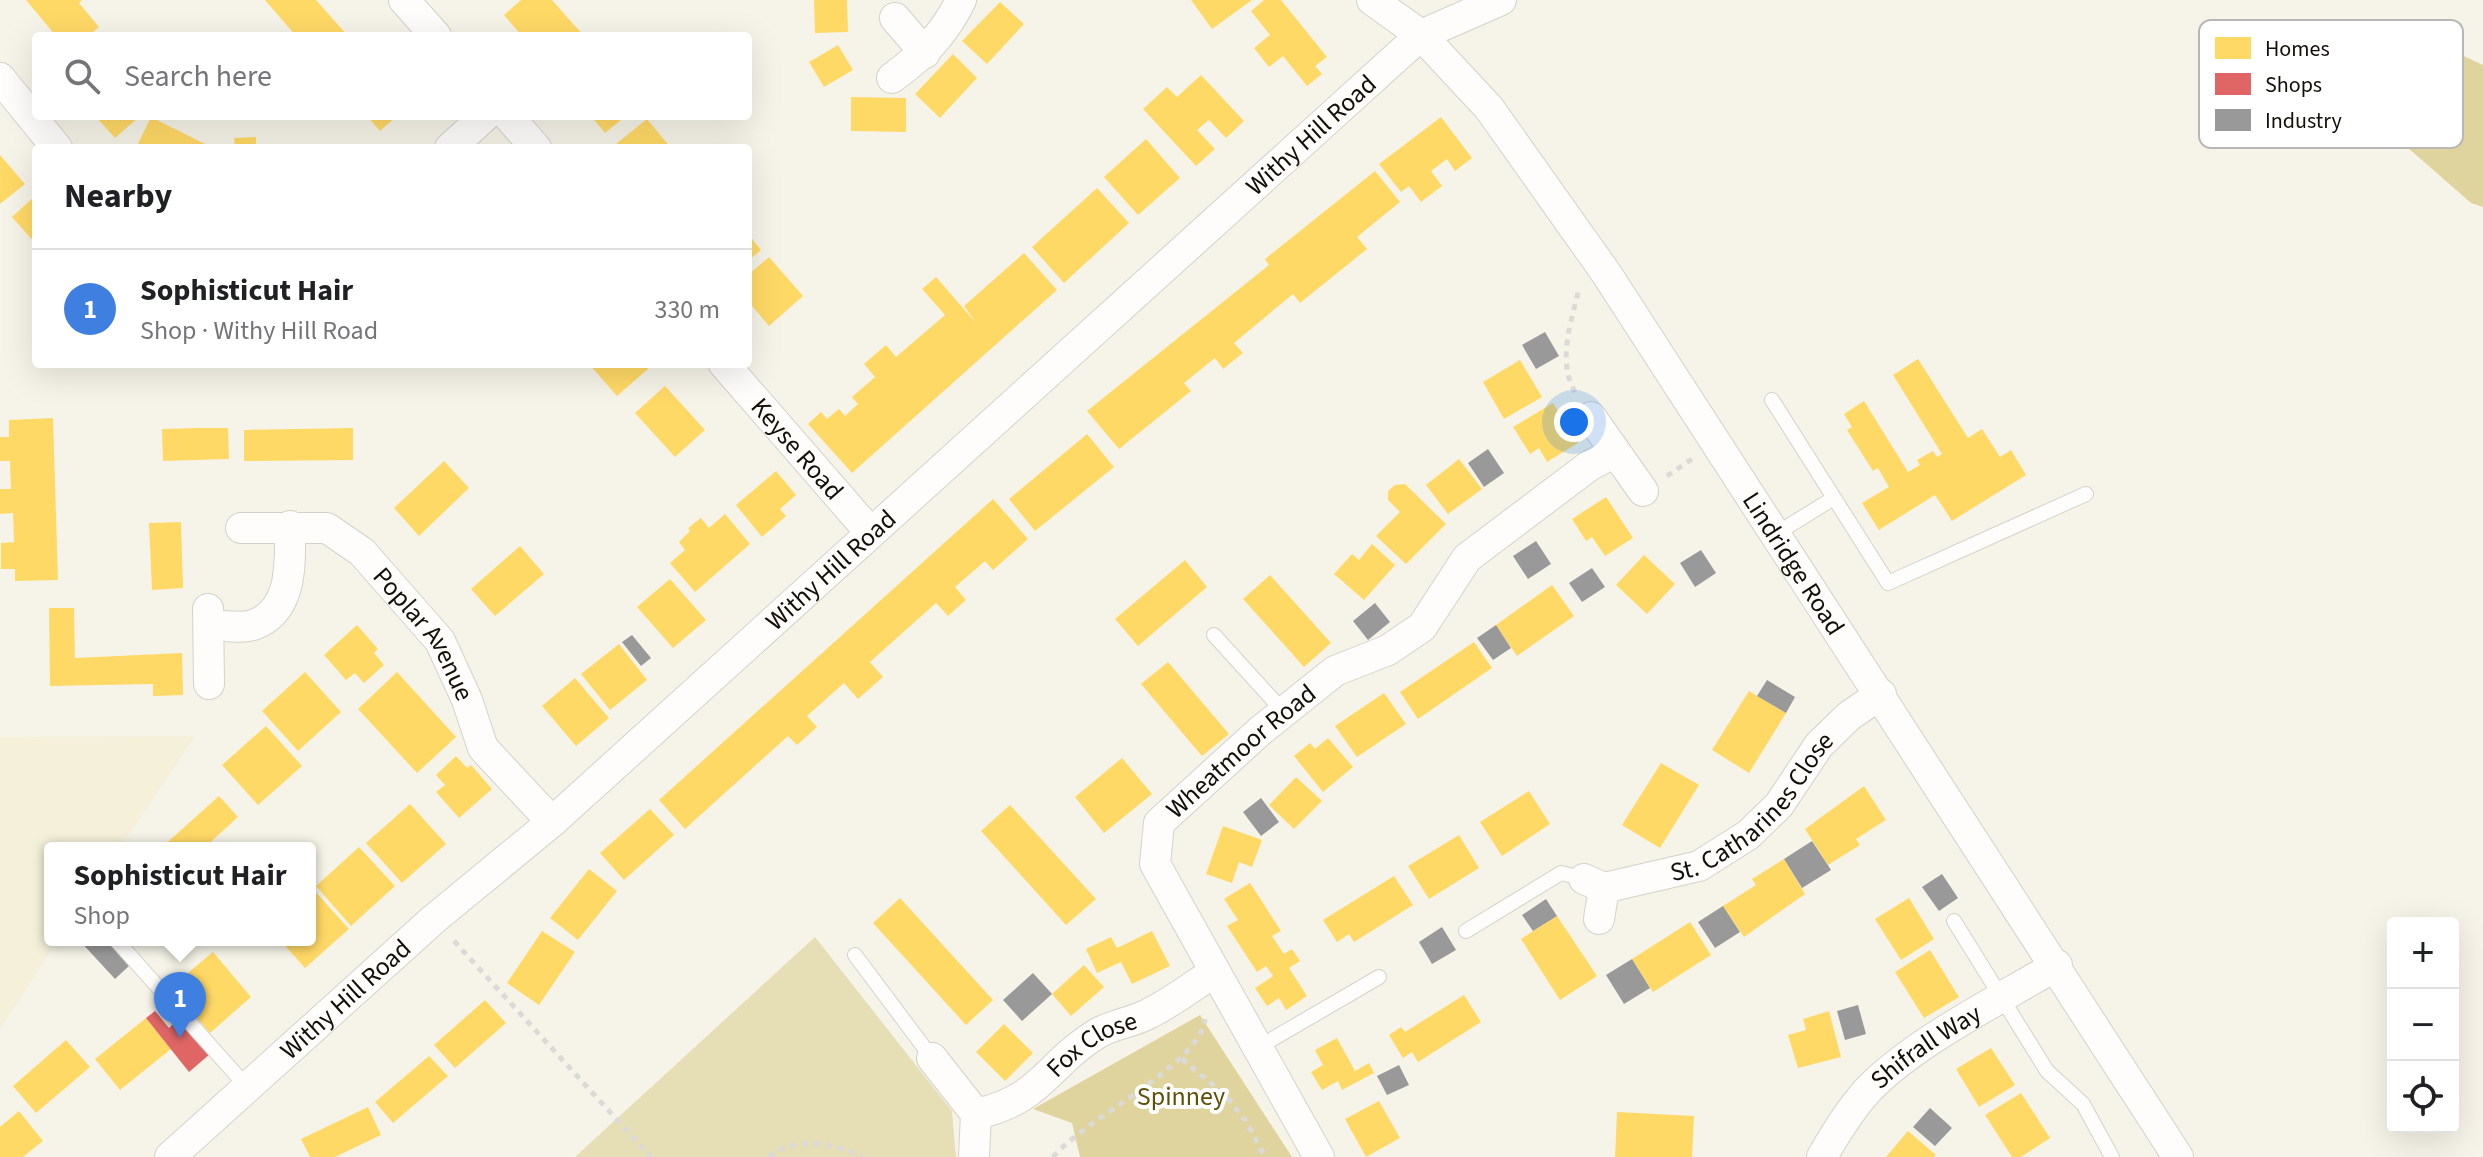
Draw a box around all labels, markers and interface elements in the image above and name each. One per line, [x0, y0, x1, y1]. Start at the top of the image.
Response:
legend [2199, 20, 2463, 148]
search box [32, 32, 752, 120]
text: Homes [2265, 33, 2330, 65]
icon: search [60, 54, 104, 98]
text: Search here [124, 55, 272, 98]
street label: Withy Hill Road [1238, 66, 1385, 204]
text: Shops [2265, 69, 2322, 101]
text: Industry [2265, 105, 2342, 137]
text: Nearby [64, 172, 172, 221]
text: Sophisticut Hair [140, 269, 353, 312]
text: 1 [83, 291, 97, 328]
text: 330 m [654, 291, 720, 328]
text: Shop · Withy Hill Road [140, 312, 378, 349]
street label: Keyse Road [742, 390, 852, 508]
your location [1554, 402, 1594, 442]
street label: Lindridge Road [1733, 485, 1854, 643]
street label: Withy Hill Road [757, 501, 904, 639]
street label: Poplar Avenue [364, 559, 483, 707]
street label: Wheatmoor Road [1158, 675, 1324, 827]
street label: St. Catharines Close [1666, 723, 1842, 891]
popup [44, 842, 316, 946]
text: Sophisticut Hair [73, 854, 287, 897]
text: Shop [73, 897, 130, 934]
map controls [2387, 917, 2459, 1133]
button: + [2387, 917, 2459, 989]
street label: Withy Hill Road [272, 930, 419, 1068]
pin: 1 [154, 972, 206, 1038]
button: − [2387, 989, 2459, 1061]
street label: Shifrall Way [1862, 995, 1988, 1098]
street label: Fox Close [1038, 1002, 1142, 1086]
button: locate [2387, 1061, 2459, 1133]
park label: Spinney [1137, 1078, 1225, 1115]

